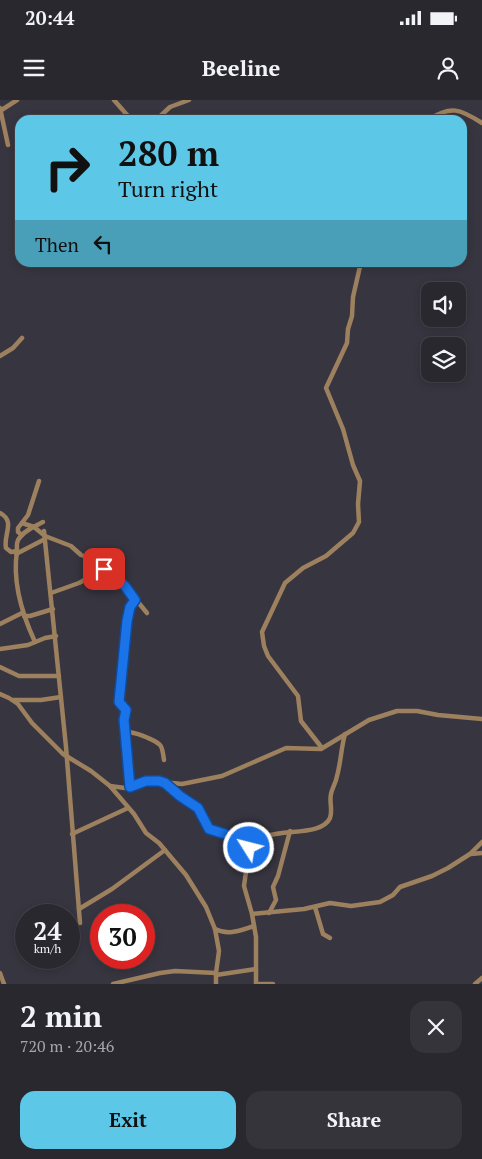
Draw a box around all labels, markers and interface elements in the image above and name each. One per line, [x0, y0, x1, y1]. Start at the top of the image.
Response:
text: 20:44 [25, 5, 74, 30]
text: Beeline [202, 53, 280, 82]
icon: menu [20, 54, 48, 82]
icon: person [434, 54, 462, 82]
text: 280 m [118, 130, 219, 176]
icon: right [35, 135, 100, 200]
text: Turn right [118, 174, 218, 203]
icon: left [89, 230, 117, 258]
text: Then [35, 232, 79, 257]
map controls [421, 282, 466, 382]
button: sound [421, 282, 466, 327]
button: layers [421, 337, 466, 382]
pin [83, 548, 125, 590]
icon: arrive [90, 555, 118, 583]
position arrow [222, 821, 274, 873]
speed limit sign: 30 [90, 904, 155, 969]
text: 24 [33, 914, 62, 947]
text: km/h [34, 941, 61, 956]
text: 2 min [20, 996, 102, 1036]
button: close [410, 1001, 462, 1053]
text: 720 m · 20:46 [20, 1035, 114, 1057]
button: Exit [20, 1091, 236, 1149]
button: Share [246, 1091, 462, 1149]

